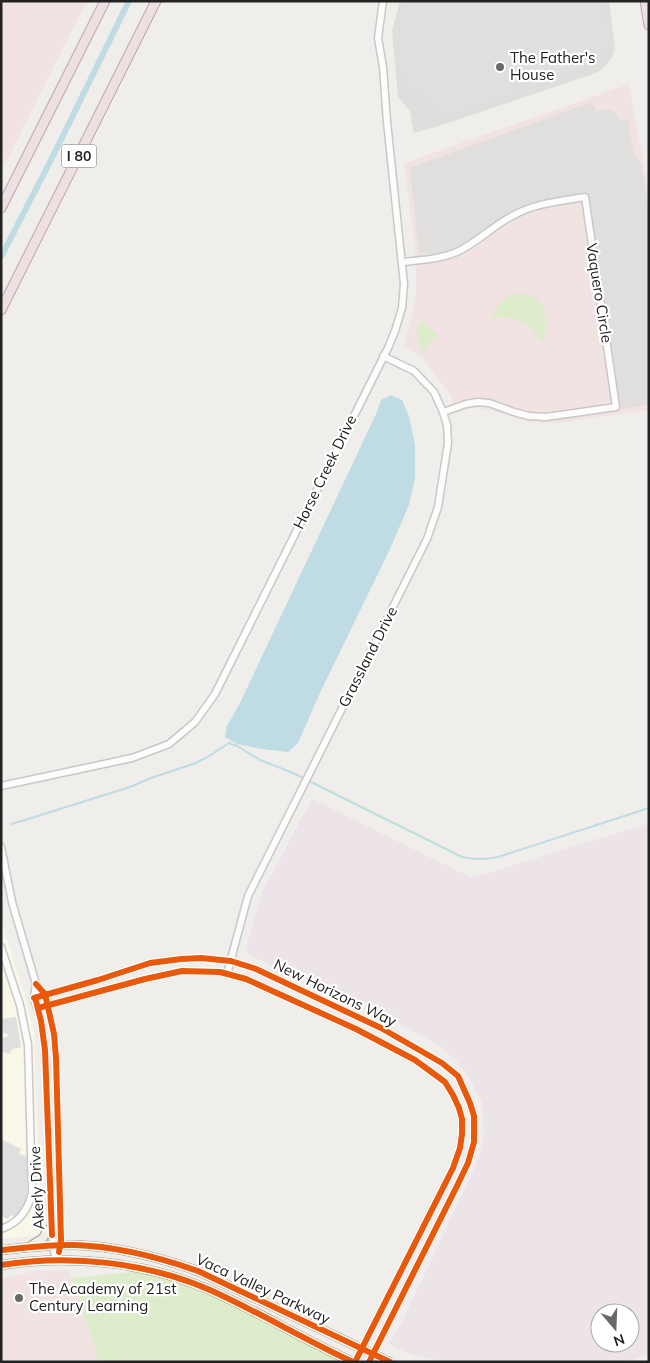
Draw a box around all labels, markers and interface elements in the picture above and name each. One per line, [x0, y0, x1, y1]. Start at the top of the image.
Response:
place label: The Father's House [510, 48, 595, 84]
marker: The Father's House [494, 61, 506, 73]
road number: I 80 [62, 144, 96, 168]
street label: Vaquero Circle [582, 242, 617, 344]
street label: Horse Creek Drive [289, 412, 360, 532]
street label: Grassland Drive [334, 603, 401, 710]
street label: New Horizons Way [271, 955, 400, 1031]
street label: Akerly Drive [25, 1146, 48, 1230]
street label: Vaca Valley Parkway [193, 1249, 333, 1328]
place label: The Academy of 21st Century Learning [29, 1279, 176, 1315]
marker: The Academy of 21st Century Learning [13, 1292, 25, 1304]
north arrow [590, 1303, 640, 1353]
text: N [611, 1330, 627, 1351]

